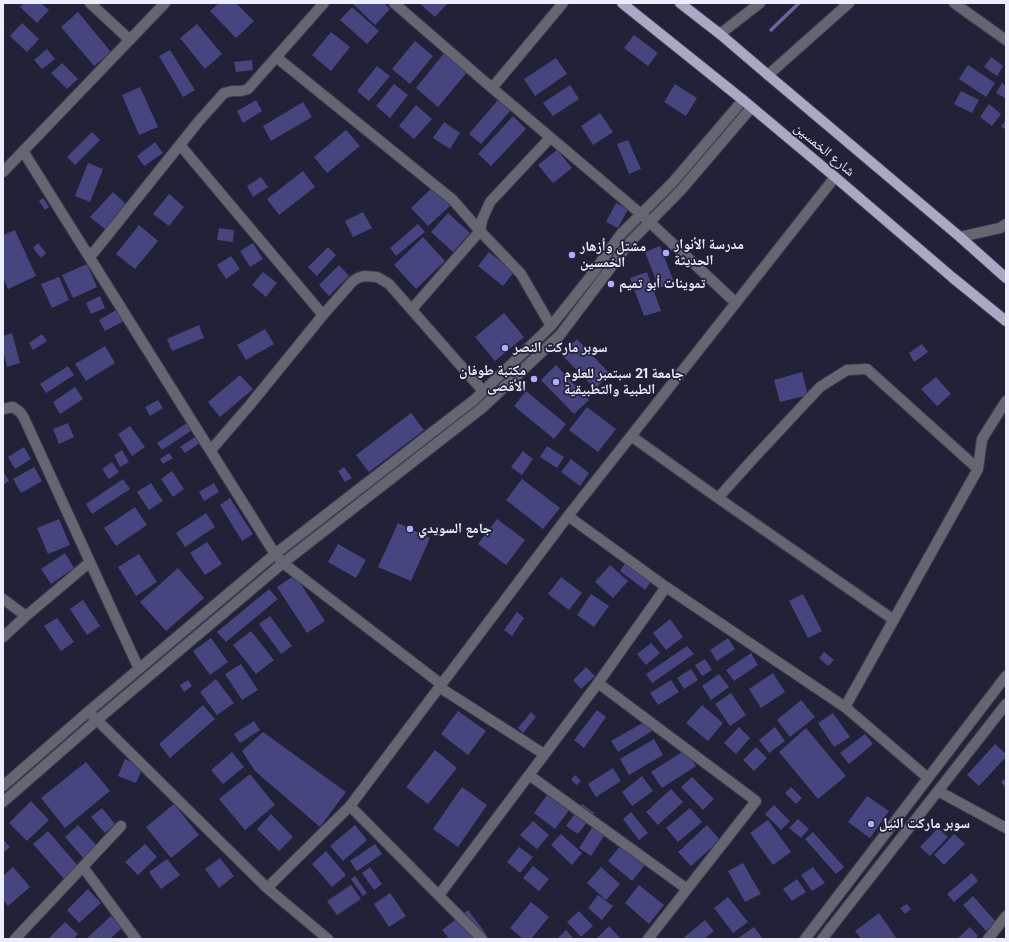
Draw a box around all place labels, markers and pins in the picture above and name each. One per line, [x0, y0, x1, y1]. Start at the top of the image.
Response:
place label: مدرسة الأنوار الحديثة [674, 237, 744, 270]
place label: مشتل وأزهار الخمسين [580, 239, 646, 272]
marker: مدرسة الأنوار الحديثة [661, 248, 671, 258]
marker: مشتل وأزهار الخمسين [567, 250, 577, 260]
place label: تموينات أبو تميم [619, 276, 705, 292]
marker: تموينات أبو تميم [606, 279, 616, 289]
place label: سوبر ماركت النصر [513, 340, 608, 356]
marker: سوبر ماركت النصر [500, 343, 510, 353]
place label: مكتبة طوفان الأقصى [459, 363, 526, 396]
place label: جامعة 21 سبتمبر للعلوم الطبية والتطبيقية [564, 366, 684, 398]
marker: مكتبة طوفان الأقصى [529, 374, 539, 384]
marker: جامعة 21 سبتمبر للعلوم الطبية والتطبيقية [551, 377, 561, 387]
place label: جامع السويدي [418, 521, 492, 537]
marker: جامع السويدي [405, 524, 415, 534]
place label: سوبر ماركت النيل [879, 816, 970, 832]
marker: سوبر ماركت النيل [866, 819, 876, 829]

